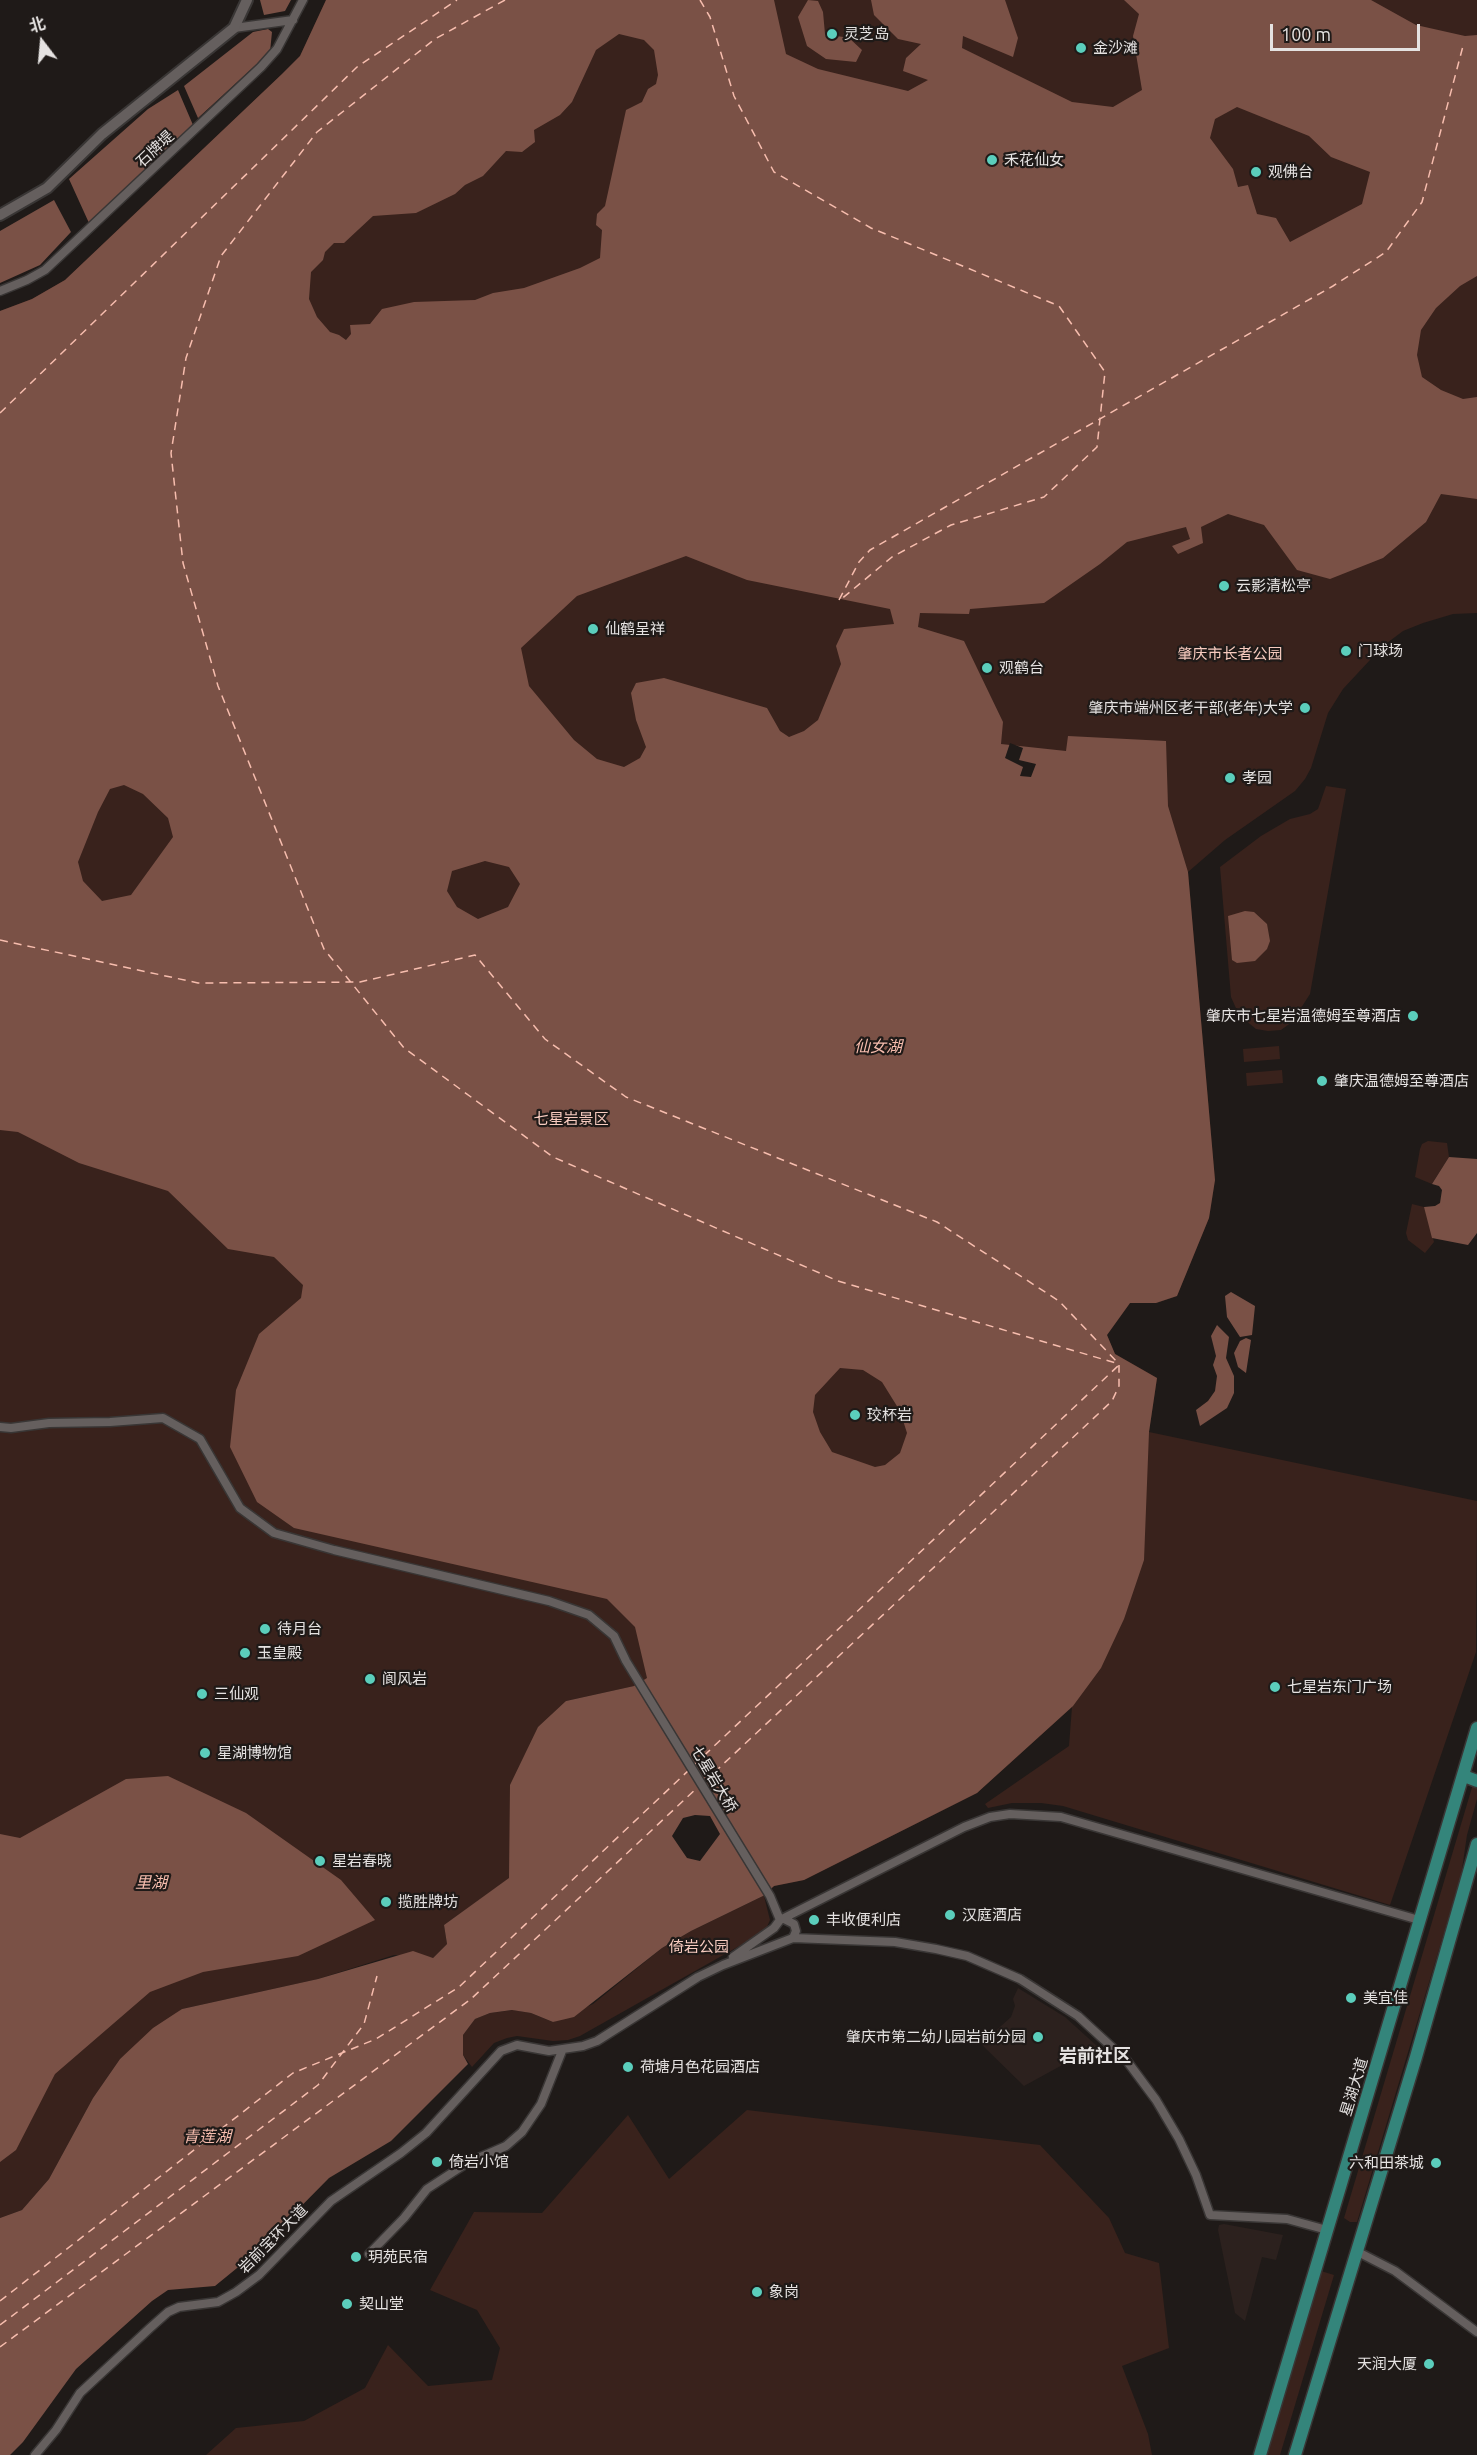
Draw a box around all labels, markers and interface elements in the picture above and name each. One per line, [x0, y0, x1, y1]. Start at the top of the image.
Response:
north arrow [12, 12, 72, 72]
scale bar [1273, 12, 1423, 50]
text: 北 [27, 14, 47, 36]
text: 100 m [1281, 24, 1331, 44]
place label: 灵芝岛 [844, 25, 889, 43]
marker: 灵芝岛 [825, 27, 839, 41]
place label: 金沙滩 [1093, 39, 1138, 57]
marker: 金沙滩 [1074, 41, 1088, 55]
street label: 石牌堤 [132, 127, 178, 171]
place label: 禾花仙女 [1004, 151, 1064, 169]
marker: 禾花仙女 [985, 153, 999, 167]
place label: 观佛台 [1268, 163, 1313, 181]
marker: 观佛台 [1249, 165, 1263, 179]
place label: 云影清松亭 [1236, 577, 1311, 595]
marker: 云影清松亭 [1217, 579, 1231, 593]
place label: 仙鹤呈祥 [605, 620, 665, 638]
marker: 仙鹤呈祥 [586, 622, 600, 636]
place label: 门球场 [1358, 642, 1403, 660]
marker: 门球场 [1339, 644, 1353, 658]
park label: 肇庆市长者公园 [1178, 645, 1282, 663]
place label: 观鹤台 [999, 659, 1044, 677]
marker: 观鹤台 [980, 661, 994, 675]
place label: 肇庆市端州区老干部(老年)大学 [1089, 699, 1293, 717]
marker: 肇庆市端州区老干部(老年)大学 [1298, 701, 1312, 715]
place label: 孝园 [1242, 769, 1272, 787]
marker: 孝园 [1223, 771, 1237, 785]
place label: 肇庆市七星岩温德姆至尊酒店 [1206, 1007, 1401, 1025]
marker: 肇庆市七星岩温德姆至尊酒店 [1406, 1009, 1420, 1023]
water label: 仙女湖 [854, 1037, 902, 1057]
place label: 肇庆温德姆至尊酒店 [1334, 1072, 1469, 1090]
marker: 肇庆温德姆至尊酒店 [1315, 1074, 1329, 1088]
park label: 七星岩景区 [534, 1110, 608, 1128]
place label: 珓杯岩 [867, 1406, 912, 1424]
marker: 珓杯岩 [848, 1408, 862, 1422]
place label: 待月台 [277, 1620, 322, 1638]
marker: 待月台 [258, 1622, 272, 1636]
place label: 玉皇殿 [257, 1644, 302, 1662]
marker: 玉皇殿 [238, 1646, 252, 1660]
place label: 阆风岩 [382, 1670, 427, 1688]
marker: 阆风岩 [363, 1672, 377, 1686]
place label: 七星岩东门广场 [1287, 1678, 1392, 1696]
marker: 七星岩东门广场 [1268, 1680, 1282, 1694]
place label: 三仙观 [214, 1685, 259, 1703]
marker: 三仙观 [195, 1687, 209, 1701]
street label: 七星岩大桥 [687, 1742, 741, 1816]
place label: 星湖博物馆 [217, 1744, 292, 1762]
marker: 星湖博物馆 [198, 1746, 212, 1760]
place label: 星岩春晓 [332, 1852, 392, 1870]
marker: 星岩春晓 [313, 1854, 327, 1868]
water label: 里湖 [135, 1873, 167, 1893]
place label: 揽胜牌坊 [398, 1893, 458, 1911]
marker: 揽胜牌坊 [379, 1895, 393, 1909]
place label: 汉庭酒店 [962, 1906, 1022, 1924]
marker: 汉庭酒店 [943, 1908, 957, 1922]
place label: 丰收便利店 [826, 1911, 901, 1929]
marker: 丰收便利店 [807, 1913, 821, 1927]
park label: 倚岩公园 [669, 1938, 729, 1956]
place label: 美宜佳 [1363, 1989, 1408, 2007]
marker: 美宜佳 [1344, 1991, 1358, 2005]
place label: 肇庆市第二幼儿园岩前分园 [846, 2028, 1026, 2046]
marker: 肇庆市第二幼儿园岩前分园 [1031, 2030, 1045, 2044]
district label: 岩前社区 [1059, 2045, 1131, 2067]
street label: 星湖大道 [1337, 2056, 1371, 2118]
place label: 荷塘月色花园酒店 [640, 2058, 760, 2076]
marker: 荷塘月色花园酒店 [621, 2060, 635, 2074]
water label: 青莲湖 [183, 2127, 231, 2147]
place label: 倚岩小馆 [449, 2153, 509, 2171]
place label: 六和田茶城 [1349, 2154, 1424, 2172]
marker: 倚岩小馆 [430, 2155, 444, 2169]
marker: 六和田茶城 [1429, 2156, 1443, 2170]
street label: 岩前宝环大道 [235, 2201, 311, 2277]
place label: 玥苑民宿 [368, 2248, 428, 2266]
marker: 玥苑民宿 [349, 2250, 363, 2264]
place label: 象岗 [769, 2283, 799, 2301]
marker: 象岗 [750, 2285, 764, 2299]
place label: 契山堂 [359, 2295, 404, 2313]
marker: 契山堂 [340, 2297, 354, 2311]
place label: 天润大厦 [1357, 2355, 1417, 2373]
marker: 天润大厦 [1422, 2357, 1436, 2371]

